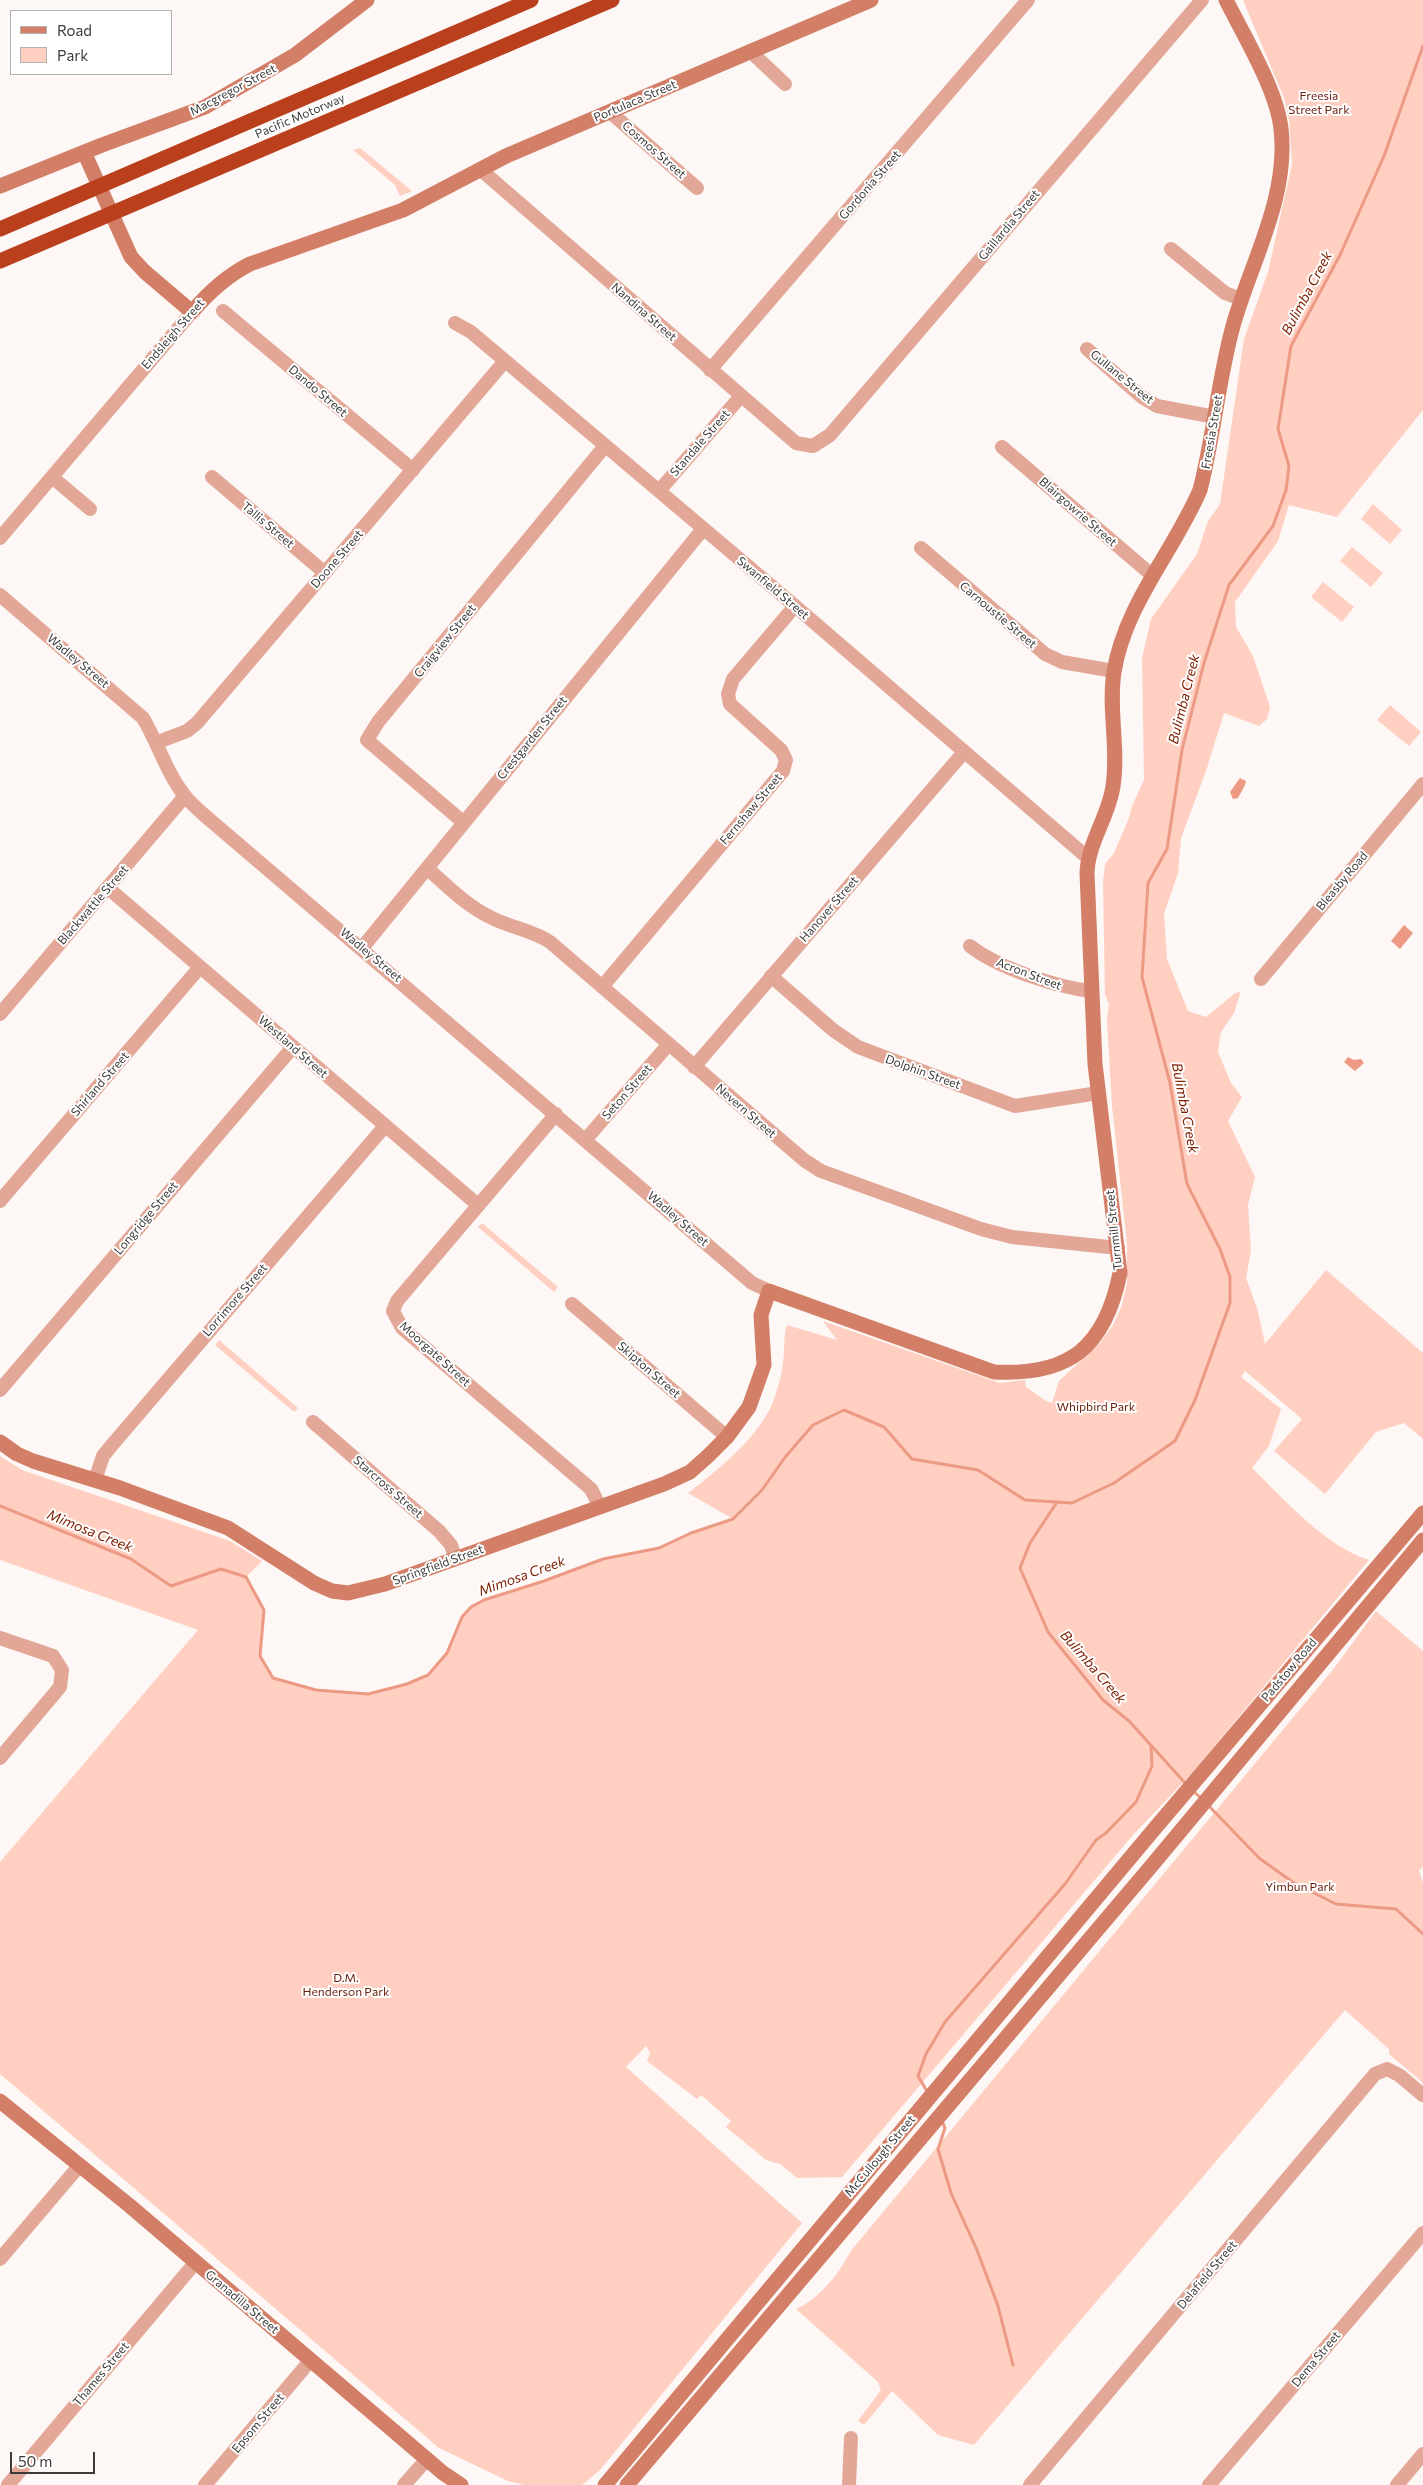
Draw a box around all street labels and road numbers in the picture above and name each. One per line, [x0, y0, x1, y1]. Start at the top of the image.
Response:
street label: Macgregor Street [187, 61, 279, 119]
street label: Portulaca Street [591, 77, 679, 125]
street label: Pacific Motorway [253, 91, 347, 141]
street label: Cosmos Street [619, 118, 689, 182]
street label: Gordonia Street [836, 147, 904, 223]
street label: Gaillardia Street [975, 187, 1043, 263]
street label: Nandina Street [608, 280, 680, 344]
street label: Endsleigh Street [139, 296, 207, 372]
street label: Gullane Street [1087, 347, 1157, 407]
street label: Dando Street [286, 362, 350, 420]
street label: Freesia Street [1198, 394, 1226, 470]
street label: Standale Street [667, 407, 733, 479]
street label: Blairgowrie Street [1036, 474, 1120, 550]
street label: Tallis Street [239, 499, 297, 551]
street label: Doone Street [308, 527, 366, 591]
street label: Swanfield Street [734, 554, 812, 622]
street label: Carnoustie Street [957, 579, 1039, 651]
street label: Craigview Street [411, 601, 479, 681]
street label: Wadley Street [44, 631, 112, 691]
street label: Crestgarden Street [494, 693, 570, 783]
street label: Fernshaw Street [717, 770, 785, 848]
street label: Bleasby Road [1313, 849, 1371, 913]
street label: Blackwattle Street [55, 862, 131, 948]
street label: Hanover Street [797, 873, 861, 945]
street label: Wadley Street [337, 925, 405, 985]
street label: Acron Street [994, 955, 1064, 993]
street label: Westland Street [255, 1013, 331, 1081]
street label: Shirland Street [68, 1049, 132, 1119]
street label: Dolphin Street [883, 1052, 963, 1092]
street label: Seton Street [599, 1061, 655, 1123]
street label: Nevern Street [713, 1081, 779, 1141]
street label: Longridge Street [111, 1178, 181, 1258]
street label: Wadley Street [644, 1188, 712, 1250]
street label: Turnmill Street [1103, 1189, 1125, 1271]
street label: Lorrimore Street [200, 1261, 270, 1339]
street label: Moorgate Street [396, 1318, 474, 1390]
street label: Skipton Street [615, 1339, 683, 1401]
street label: Starcross Street [350, 1453, 426, 1521]
street label: Springfield Street [391, 1542, 485, 1588]
street label: Padstow Road [1258, 1636, 1320, 1704]
street label: McCullough Street [842, 2112, 918, 2200]
street label: Delafield Street [1174, 2238, 1240, 2312]
street label: Granadilla Street [202, 2267, 282, 2337]
street label: Dema Street [1289, 2328, 1343, 2390]
street label: Thames Street [70, 2339, 132, 2409]
street label: Epsom Street [229, 2390, 287, 2456]

